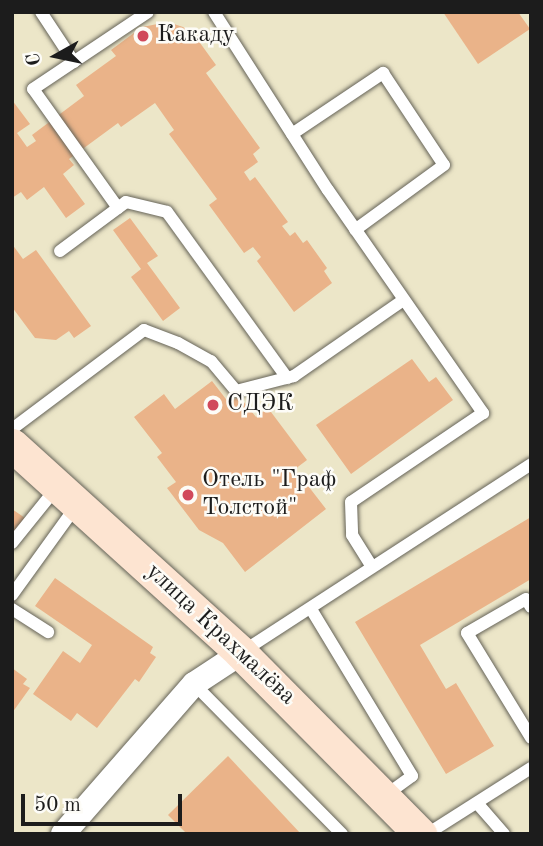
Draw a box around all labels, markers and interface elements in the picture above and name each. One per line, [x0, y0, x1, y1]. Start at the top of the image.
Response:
north arrow [21, 21, 91, 91]
place label: Какаду [157, 22, 235, 50]
marker: Какаду [135, 28, 151, 44]
text: С [24, 52, 45, 67]
place label: СДЭК [227, 391, 294, 419]
marker: СДЭК [205, 397, 221, 413]
place label: Отель "Граф Толстой" [202, 467, 336, 523]
marker: Отель "Граф Толстой" [180, 487, 196, 503]
street label: улица Крахмалёва [139, 558, 301, 712]
scale bar [24, 780, 186, 824]
text: 50 m [34, 795, 81, 816]

